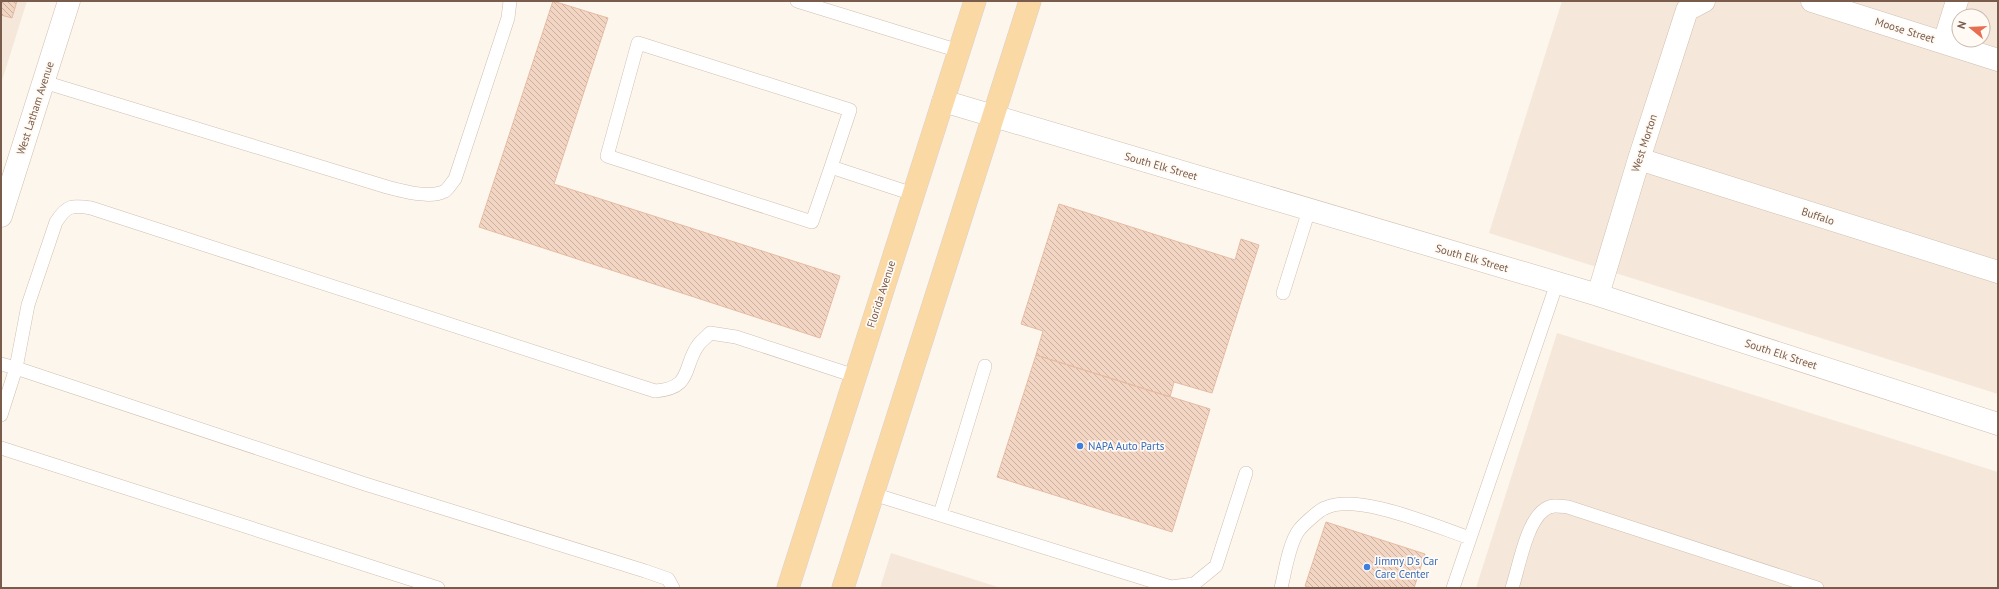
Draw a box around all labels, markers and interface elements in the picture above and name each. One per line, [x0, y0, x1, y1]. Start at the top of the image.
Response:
north arrow [1951, 8, 1991, 48]
street label: Moose Street [1873, 14, 1937, 46]
text: N [1954, 19, 1969, 31]
street label: West Latham Avenue [13, 59, 57, 157]
street label: West Morton [1628, 112, 1660, 174]
street label: South Elk Street [1123, 149, 1199, 183]
street label: Buffalo [1800, 204, 1836, 228]
street label: South Elk Street [1434, 241, 1510, 275]
street label: Florida Avenue [864, 258, 899, 329]
street label: South Elk Street [1743, 336, 1819, 372]
place label: NAPA Auto Parts [1088, 439, 1165, 453]
marker: NAPA Auto Parts [1075, 441, 1085, 451]
place label: Jimmy D's Car Care Center [1374, 554, 1438, 581]
marker: Jimmy D's Car Care Center [1362, 562, 1372, 572]

